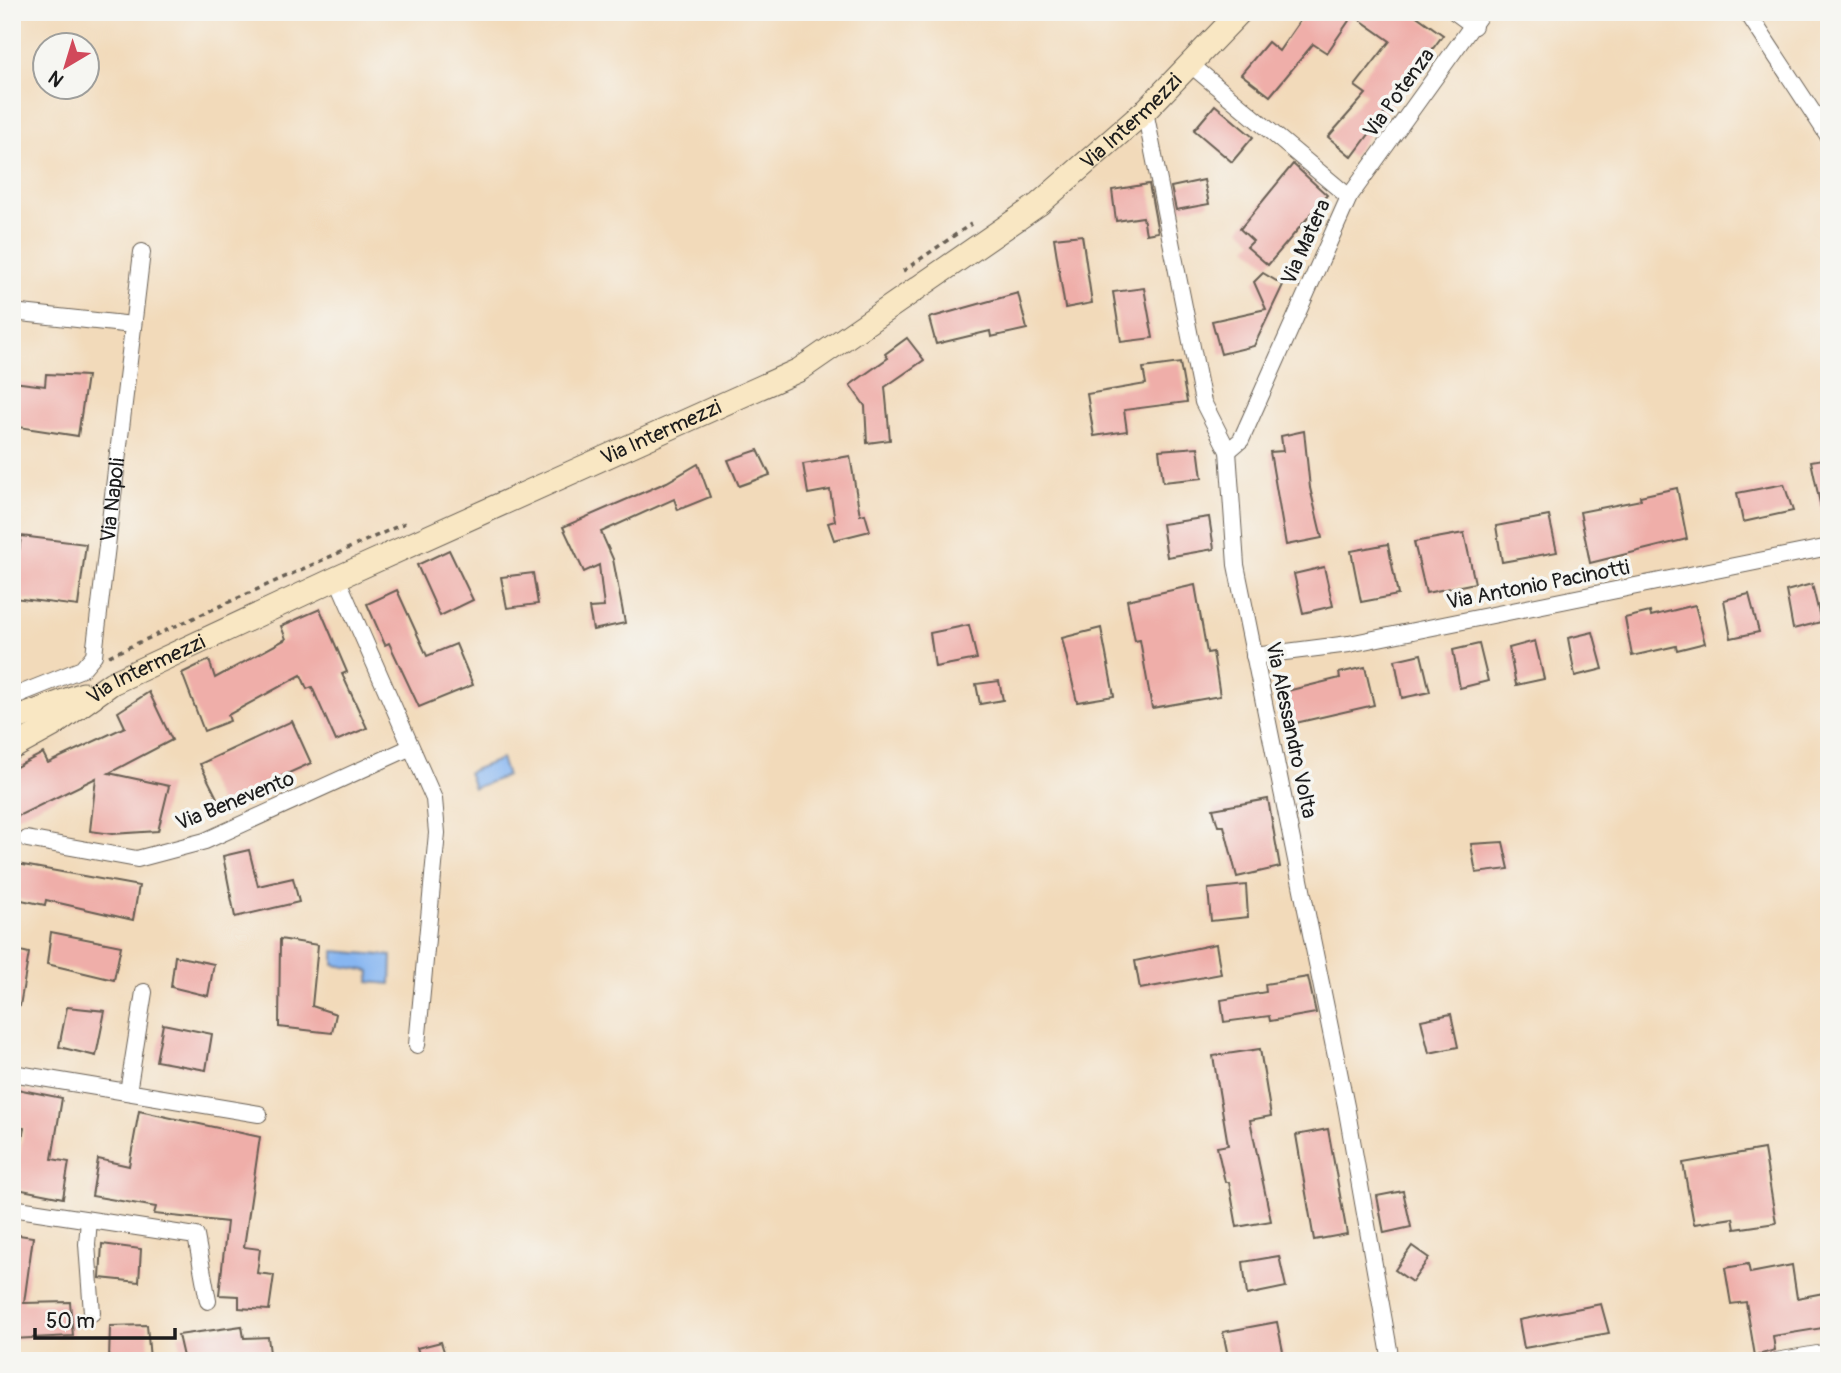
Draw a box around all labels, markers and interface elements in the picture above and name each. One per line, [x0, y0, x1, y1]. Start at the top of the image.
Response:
north arrow [32, 32, 102, 102]
street label: Via Potenza [1357, 43, 1441, 143]
text: N [44, 65, 69, 92]
street label: Via Intermezzi [1075, 67, 1188, 175]
street label: Via Matera [1275, 195, 1337, 289]
street label: Via Intermezzi [596, 393, 726, 471]
street label: Via Napoli [94, 456, 131, 544]
street label: Via Antonio Pacinotti [1444, 554, 1632, 616]
street label: Via Intermezzi [81, 628, 210, 710]
street label: Via Alessandro Volta [1259, 639, 1323, 821]
street label: Via Benevento [172, 765, 298, 837]
scale bar [35, 1296, 175, 1340]
text: 50 m [46, 1308, 95, 1335]

